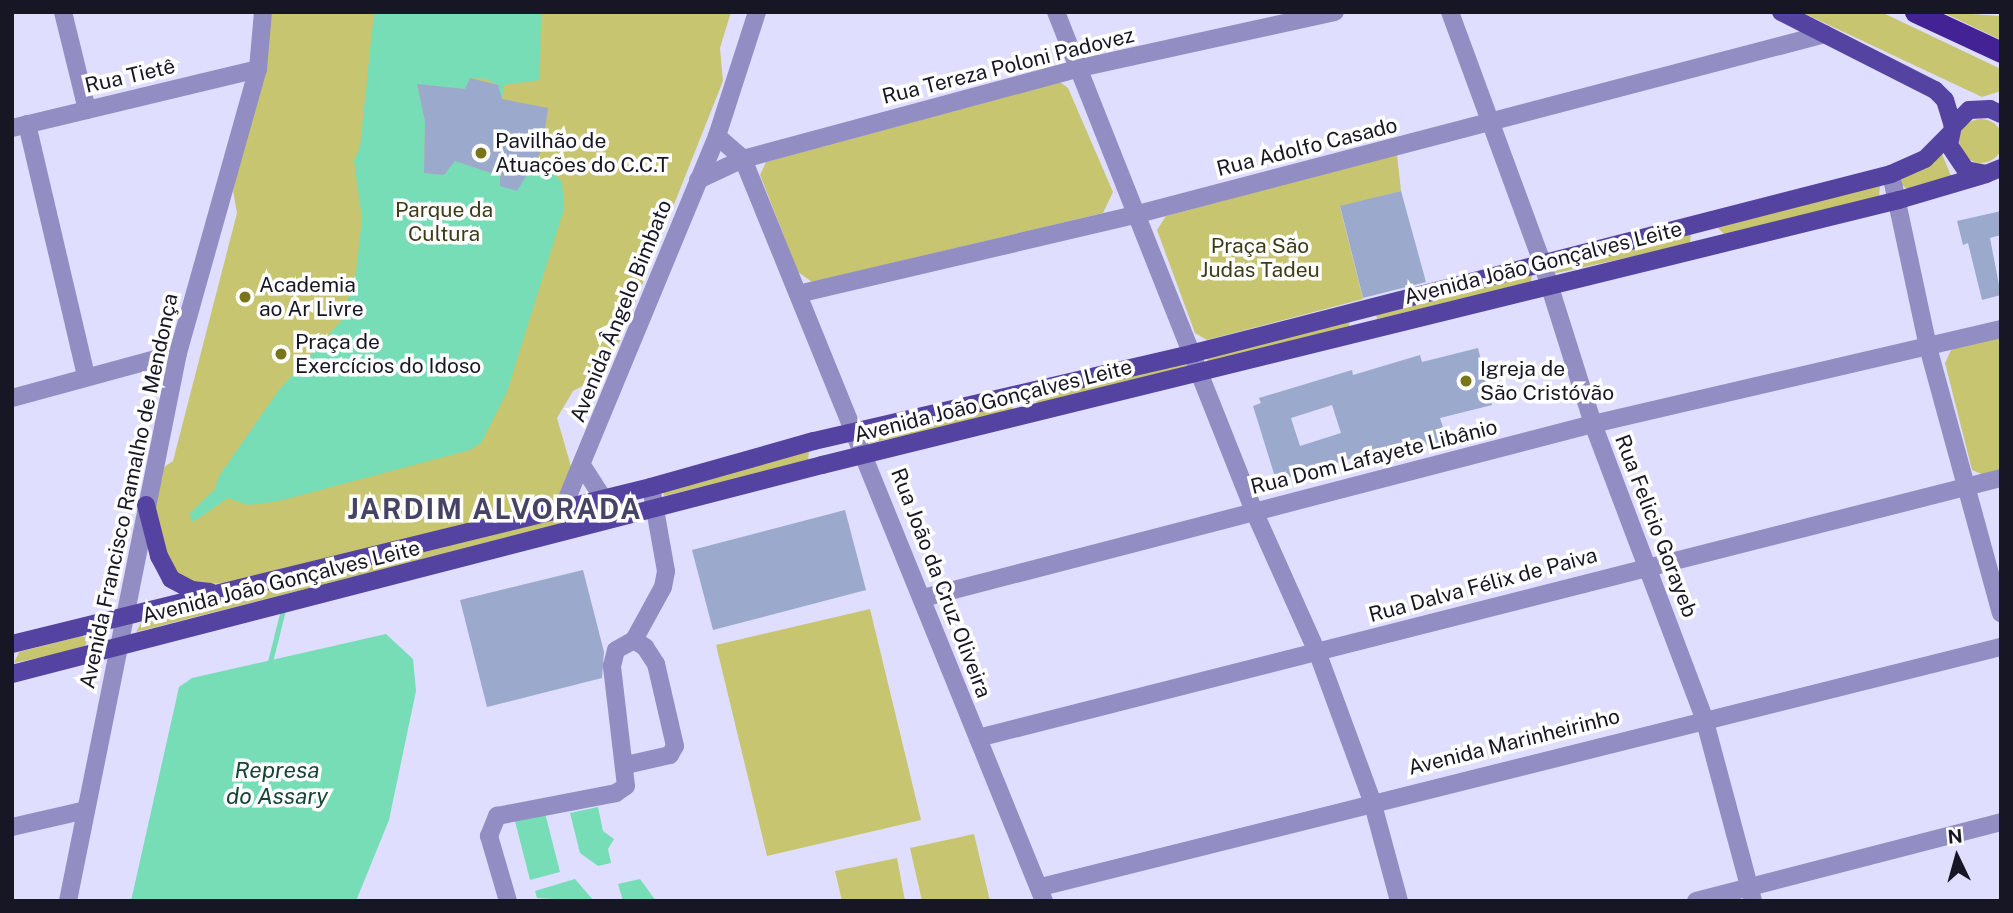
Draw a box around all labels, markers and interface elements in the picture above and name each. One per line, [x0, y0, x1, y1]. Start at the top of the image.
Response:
street label: Rua Tereza Poloni Padovez [879, 22, 1137, 110]
street label: Rua Tietê [82, 53, 178, 99]
street label: Rua Adolfo Casado [1214, 112, 1400, 182]
place label: Pavilhão de Atuações do C.C.T [495, 128, 670, 178]
marker: Pavilhão de Atuações do C.C.T [473, 145, 489, 161]
street label: Avenida Ângelo Bimbato [565, 196, 677, 426]
park label: Parque da Cultura [395, 197, 493, 247]
street label: Avenida João Gonçalves Leite [1401, 216, 1685, 310]
park label: Praça São Judas Tadeu [1200, 233, 1320, 283]
place label: Academia ao Ar Livre [259, 272, 364, 322]
marker: Academia ao Ar Livre [237, 289, 253, 305]
street label: Avenida Francisco Ramalho de Mendonça [75, 291, 183, 691]
place label: Praça de Exercícios do Idoso [295, 329, 482, 379]
marker: Praça de Exercícios do Idoso [273, 346, 289, 362]
street label: Avenida João Gonçalves Leite [851, 354, 1135, 448]
place label: Igreja de São Cristóvão [1480, 356, 1614, 406]
marker: Igreja de São Cristóvão [1458, 373, 1474, 389]
street label: Rua Dom Lafayete Libânio [1248, 414, 1500, 500]
street label: Rua Felicio Gorayeb [1610, 431, 1702, 621]
street label: Rua João da Cruz Oliveira [885, 464, 997, 702]
district label: JARDIM ALVORADA [349, 492, 641, 526]
street label: Avenida João Gonçalves Leite [139, 535, 423, 629]
street label: Rua Dalva Félix de Paiva [1366, 542, 1600, 628]
street label: Avenida Marinheirinho [1406, 703, 1622, 781]
water label: Represa do Assary [226, 756, 328, 810]
north arrow [1922, 822, 1992, 892]
text: N [1947, 824, 1964, 848]

